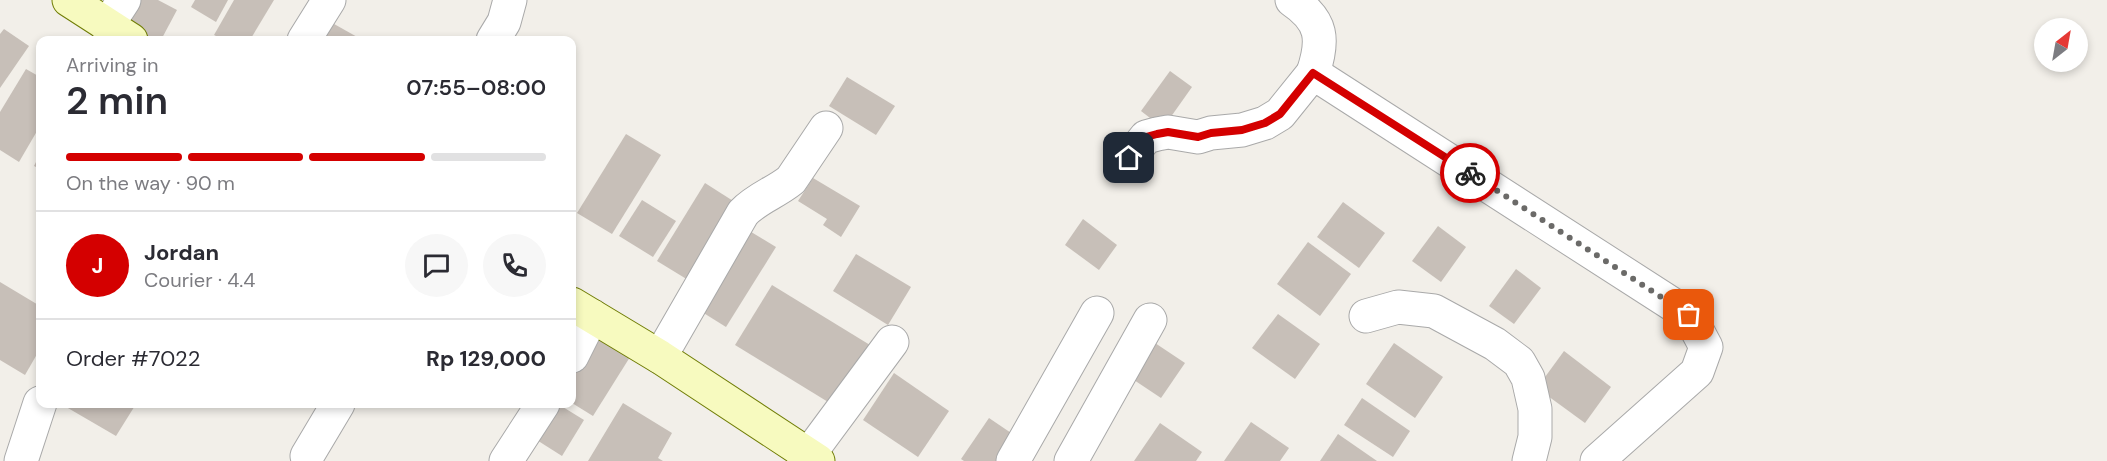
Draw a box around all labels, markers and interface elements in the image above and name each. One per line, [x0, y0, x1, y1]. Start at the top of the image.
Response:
north arrow [2034, 18, 2088, 72]
map controls [2034, 18, 2088, 72]
text: Arriving in [66, 52, 158, 78]
text: 07:55–08:00 [406, 73, 546, 102]
text: 2 min [66, 75, 168, 126]
pin [1103, 132, 1154, 183]
icon: home [1112, 141, 1145, 174]
courier [1440, 143, 1500, 203]
icon: bike [1454, 157, 1487, 190]
text: On the way · 90 m [66, 170, 235, 196]
button: chat [405, 234, 468, 297]
button: phone [483, 234, 546, 297]
text: Jordan [144, 238, 219, 267]
text: J [92, 251, 103, 280]
text: Courier · 4.4 [144, 267, 255, 293]
pin [1663, 289, 1714, 340]
icon: bag [1672, 298, 1705, 331]
text: Order #7022 [66, 344, 200, 373]
text: Rp 129,000 [426, 344, 546, 373]

